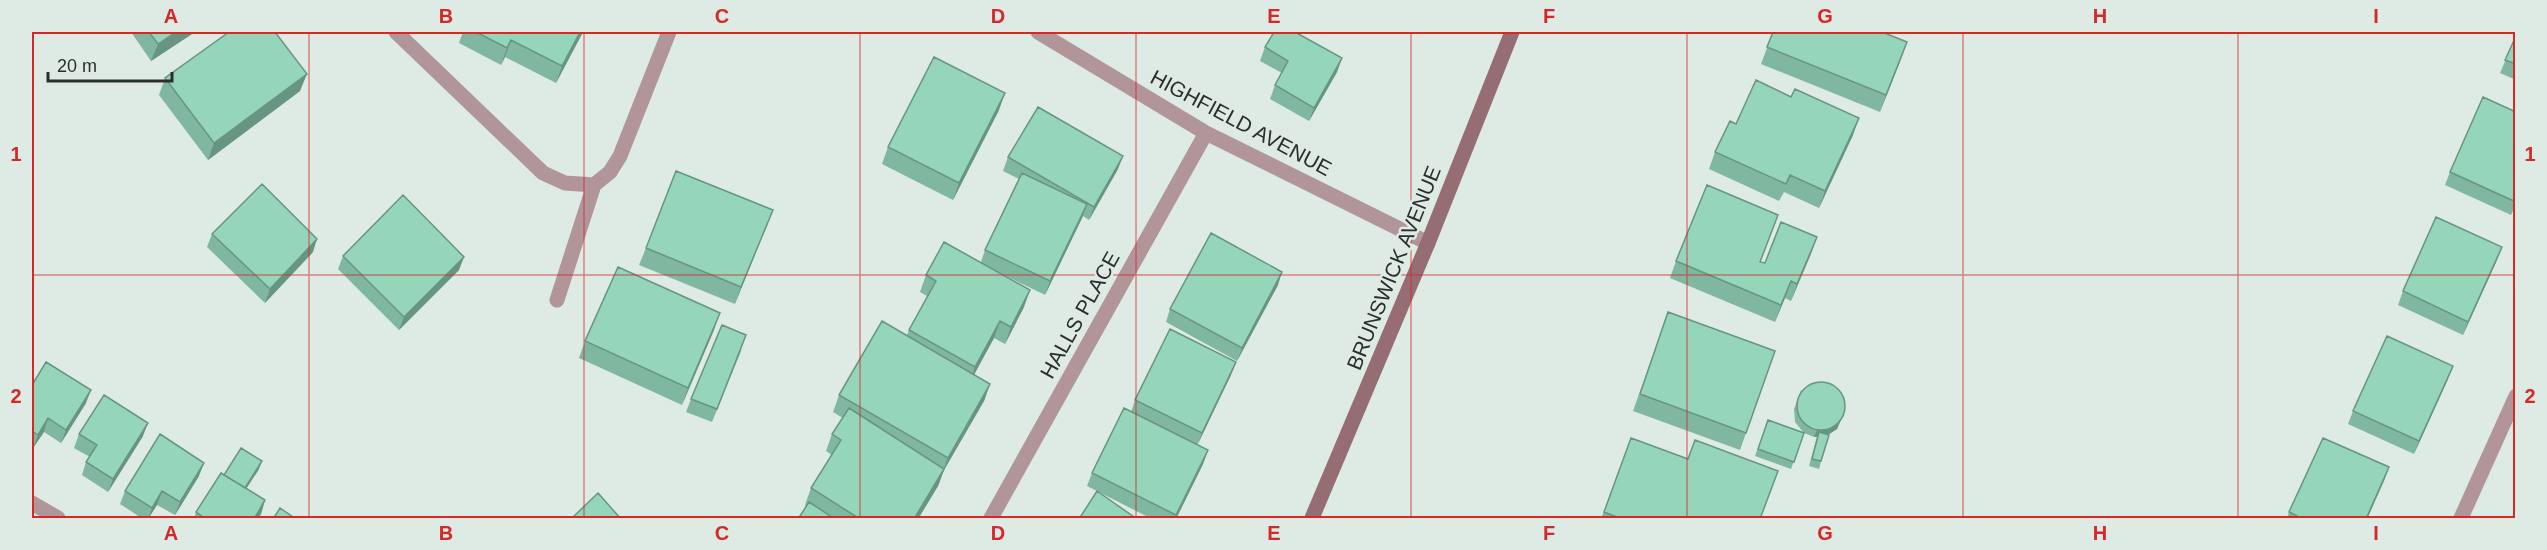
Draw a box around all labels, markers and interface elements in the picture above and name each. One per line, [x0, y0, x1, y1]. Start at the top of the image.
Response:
text: A [164, 5, 178, 27]
text: B [439, 5, 453, 27]
text: C [715, 5, 729, 27]
text: D [991, 5, 1005, 27]
text: E [1267, 5, 1281, 27]
text: F [1543, 5, 1555, 27]
text: G [1817, 5, 1833, 27]
text: H [2093, 5, 2107, 27]
text: I [2373, 5, 2379, 27]
scale bar [48, 45, 172, 83]
text: 20 m [57, 56, 97, 76]
street label: HIGHFIELD AVENUE [1147, 65, 1336, 180]
text: 1 [10, 143, 22, 165]
text: 1 [2524, 143, 2536, 165]
street label: BRUNSWICK AVENUE [1342, 163, 1445, 373]
street label: HALLS PLACE [1035, 247, 1124, 382]
text: 2 [10, 385, 22, 407]
text: 2 [2524, 385, 2536, 407]
text: A [164, 522, 178, 544]
text: B [439, 522, 453, 544]
text: C [715, 522, 729, 544]
text: D [991, 522, 1005, 544]
text: E [1267, 522, 1281, 544]
text: F [1543, 522, 1555, 544]
text: G [1817, 522, 1833, 544]
text: H [2093, 522, 2107, 544]
text: I [2373, 522, 2379, 544]

